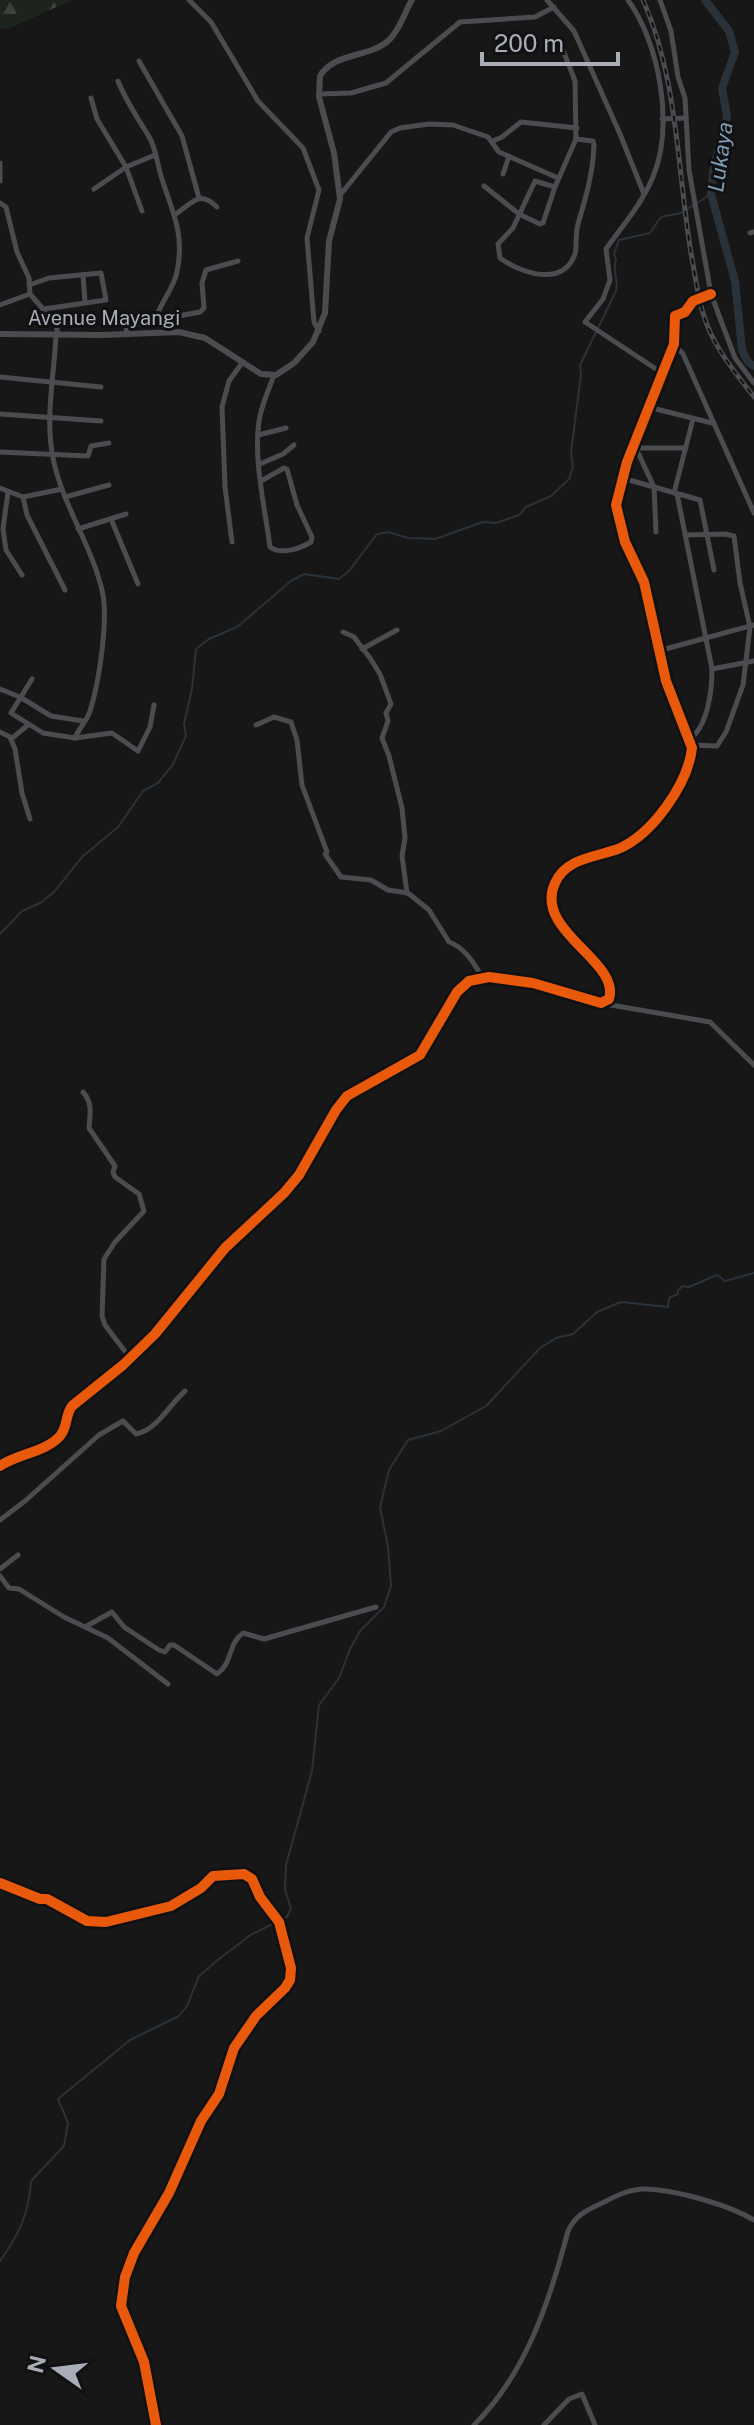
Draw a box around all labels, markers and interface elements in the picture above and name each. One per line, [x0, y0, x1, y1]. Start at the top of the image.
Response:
scale bar [482, 16, 618, 66]
text: 200 m [494, 29, 564, 57]
water label: Lukaya [702, 120, 738, 194]
street label: Avenue Mayangi [28, 306, 180, 330]
north arrow [16, 2329, 96, 2409]
text: N [22, 2353, 51, 2376]

